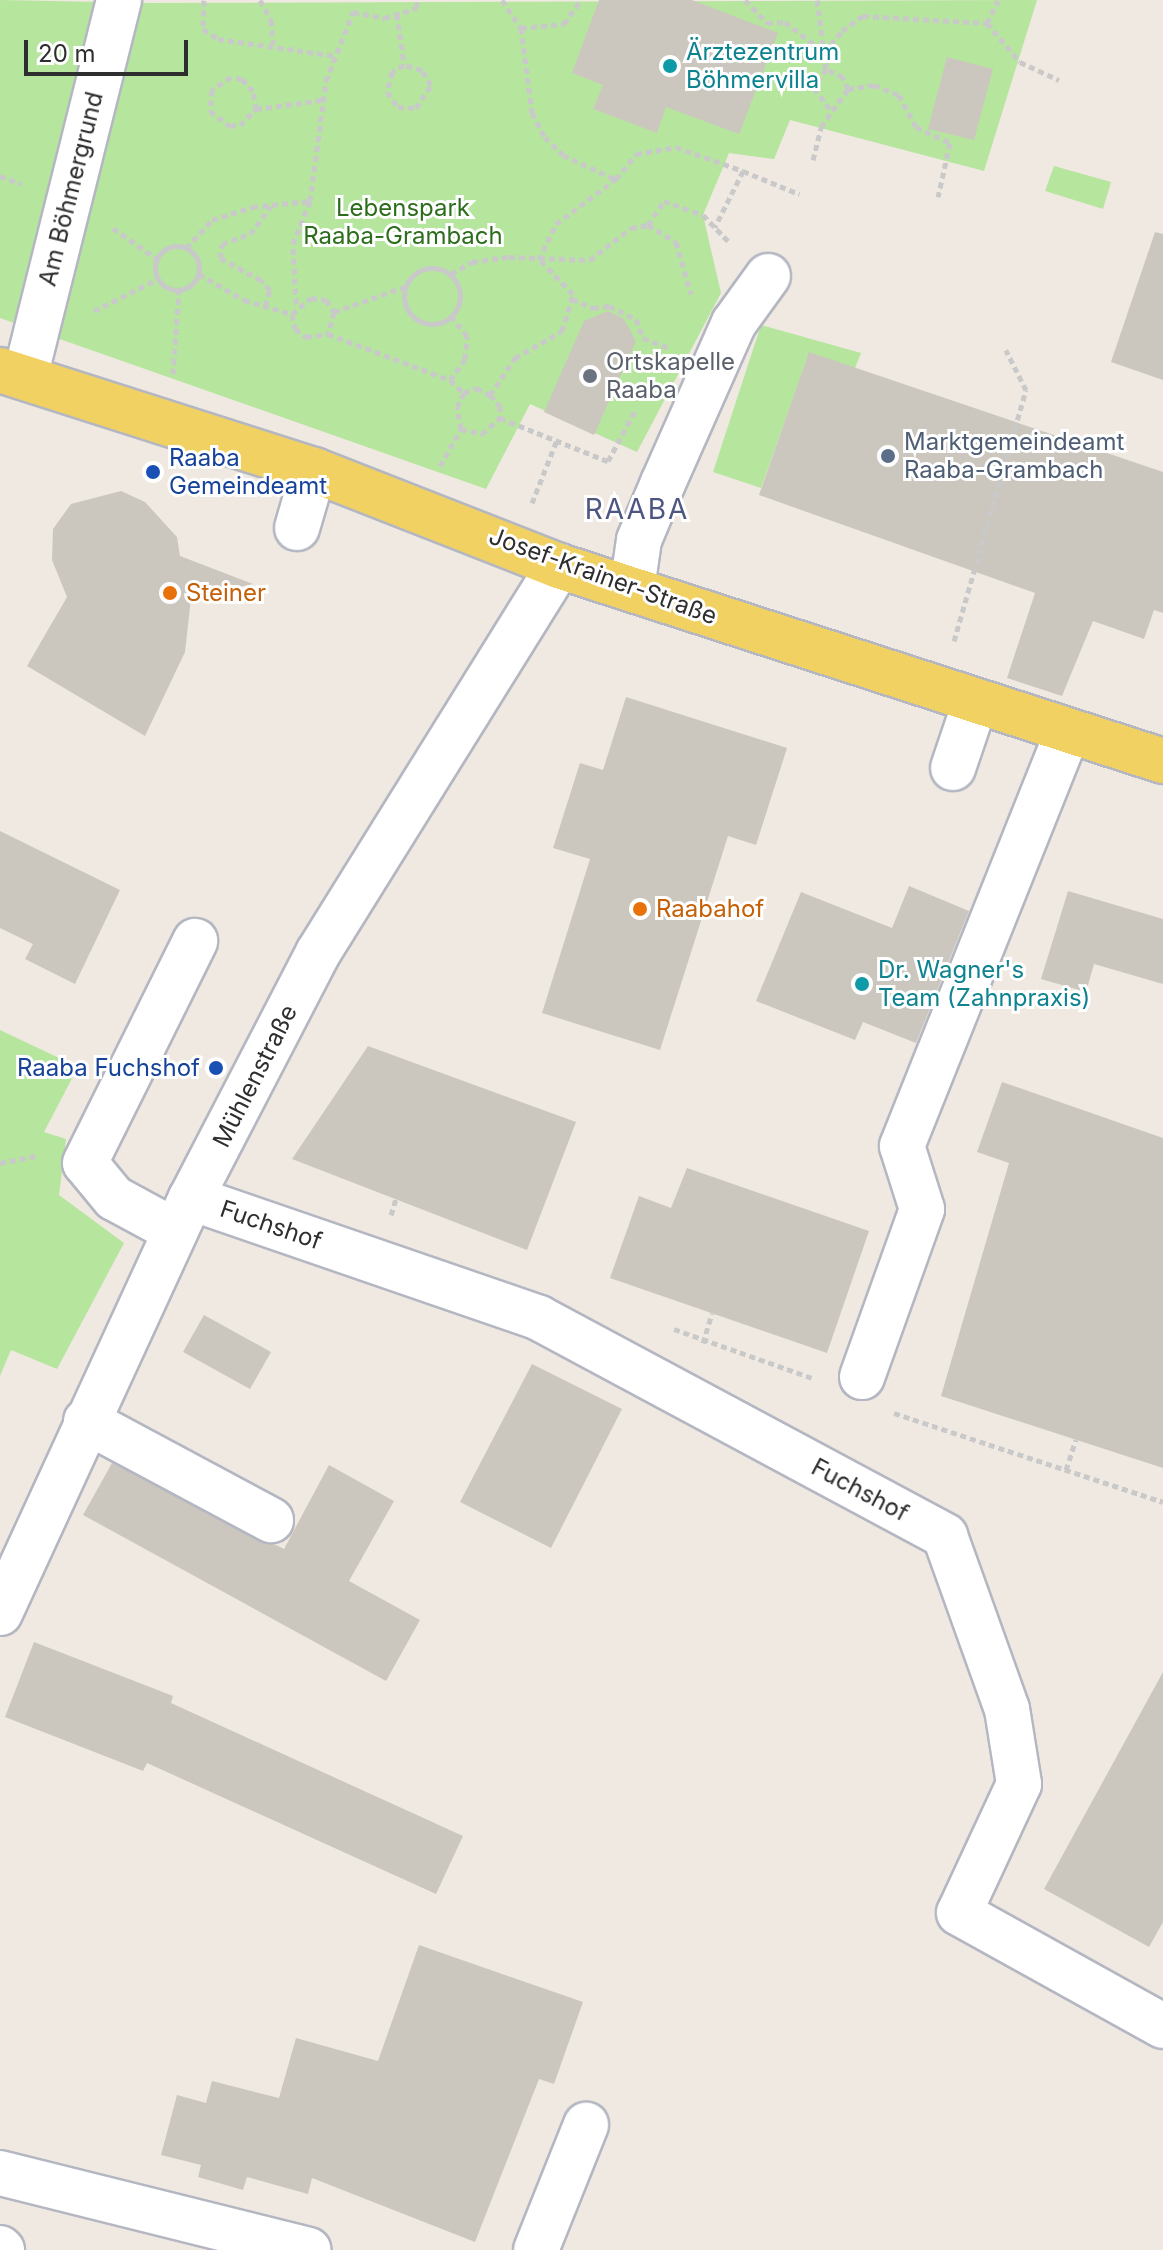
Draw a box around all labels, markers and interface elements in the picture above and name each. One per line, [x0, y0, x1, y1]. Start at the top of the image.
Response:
scale bar [28, 24, 192, 74]
place label: Ärztezentrum Böhmervilla [686, 38, 839, 94]
text: 20 m [38, 39, 96, 68]
marker: Ärztezentrum Böhmervilla [661, 57, 679, 75]
street label: Am Böhmergrund [33, 89, 109, 289]
park label: Lebenspark Raaba-Grambach [303, 194, 503, 250]
place label: Ortskapelle Raaba [606, 348, 735, 404]
marker: Ortskapelle Raaba [581, 367, 599, 385]
place label: Marktgemeindeamt Raaba-Grambach [904, 428, 1124, 484]
place label: Raaba Gemeindeamt [169, 444, 327, 500]
marker: Marktgemeindeamt Raaba-Grambach [879, 447, 897, 465]
marker: Raaba Gemeindeamt [144, 463, 162, 481]
district label: RAABA [585, 492, 689, 526]
street label: Josef-Krainer-Straße [485, 521, 721, 631]
place label: Steiner [186, 579, 266, 607]
marker: Steiner [161, 584, 179, 602]
place label: Raabahof [656, 895, 764, 923]
marker: Raabahof [631, 900, 649, 918]
place label: Dr. Wagner's Team (Zahnpraxis) [878, 956, 1090, 1012]
marker: Dr. Wagner's Team (Zahnpraxis) [853, 975, 871, 993]
street label: Mühlenstraße [207, 1000, 303, 1152]
place label: Raaba Fuchshof [17, 1054, 200, 1082]
marker: Raaba Fuchshof [207, 1059, 225, 1077]
street label: Fuchshof [216, 1194, 326, 1256]
street label: Fuchshof [807, 1453, 913, 1527]

